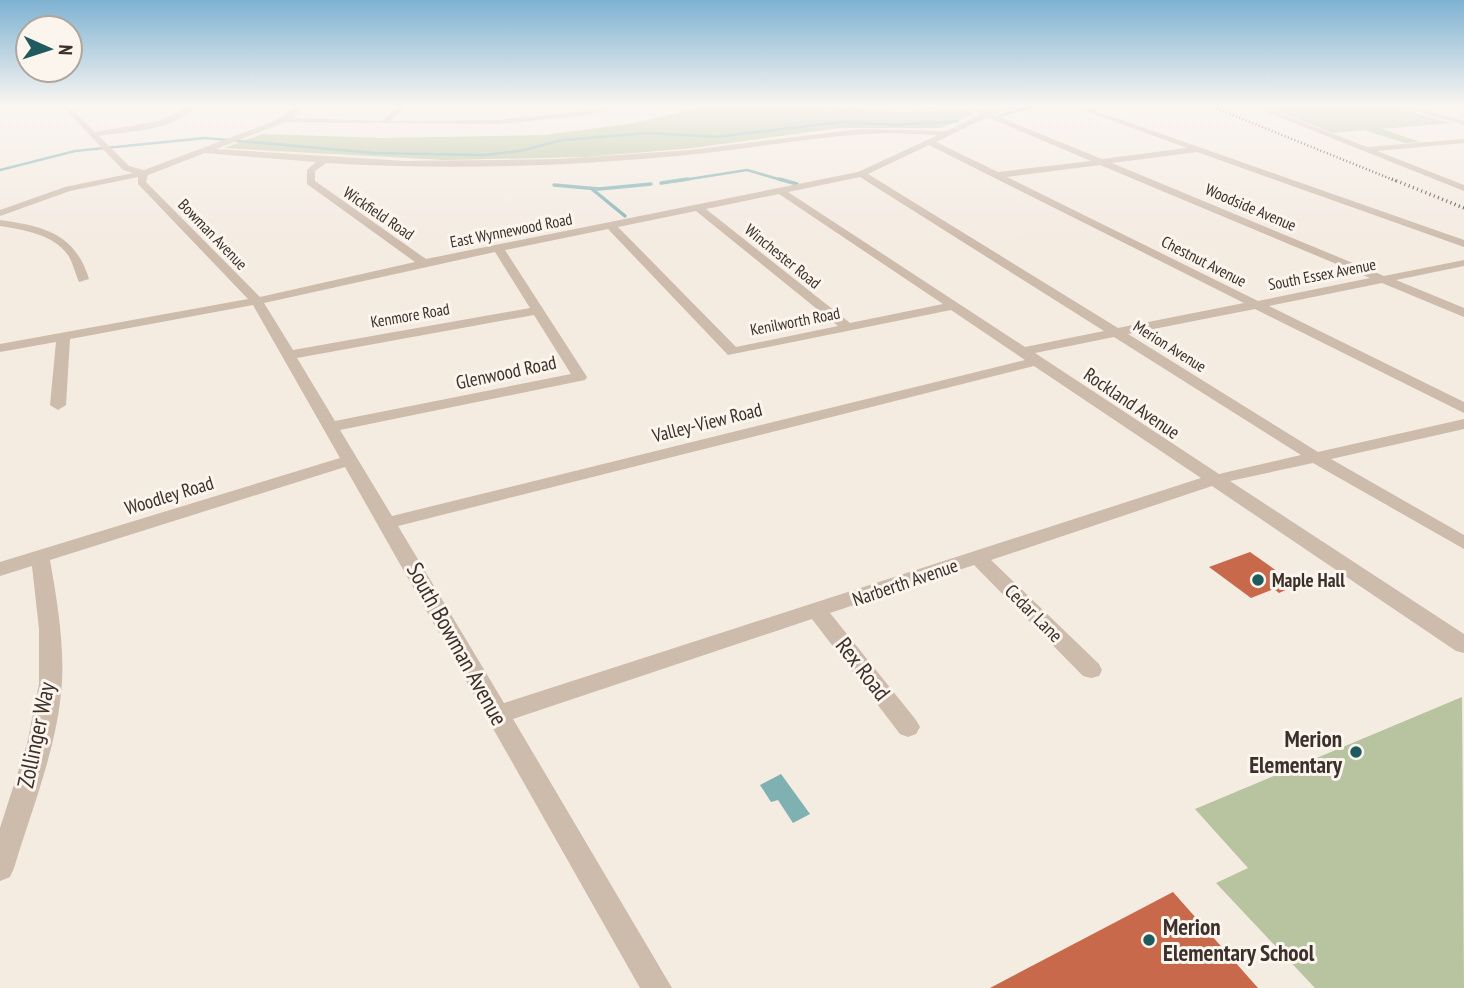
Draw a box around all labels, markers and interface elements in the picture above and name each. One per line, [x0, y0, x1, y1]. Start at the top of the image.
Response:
north arrow [14, 14, 84, 84]
text: N [54, 44, 78, 56]
street label: Woodside Avenue [1203, 179, 1299, 235]
street label: Wickfield Road [340, 182, 418, 244]
street label: Bowman Avenue [174, 194, 252, 274]
street label: East Wynnewood Road [448, 208, 574, 252]
street label: Winchester Road [741, 219, 825, 293]
street label: Chestnut Avenue [1158, 231, 1250, 291]
street label: South Essex Avenue [1267, 254, 1377, 294]
street label: Kenmore Road [369, 298, 451, 332]
street label: Kenilworth Road [748, 302, 842, 340]
street label: Merion Avenue [1130, 316, 1210, 376]
street label: Glenwood Road [454, 350, 558, 394]
street label: Rockland Avenue [1079, 362, 1185, 444]
street label: Valley-View Road [649, 397, 764, 447]
street label: Woodley Road [122, 470, 216, 520]
street label: Narberth Avenue [849, 553, 961, 611]
street label: South Bowman Avenue [401, 557, 514, 730]
place label: Maple Hall [1272, 568, 1345, 592]
marker: Maple Hall [1250, 572, 1266, 588]
street label: Cedar Lane [1000, 579, 1068, 647]
street label: Rex Road [830, 631, 897, 706]
street label: Zollinger Way [10, 679, 61, 791]
place label: Merion Elementary [1249, 724, 1343, 779]
marker: Merion Elementary [1348, 744, 1364, 760]
place label: Merion Elementary School [1163, 912, 1315, 967]
marker: Merion Elementary School [1141, 932, 1157, 948]

